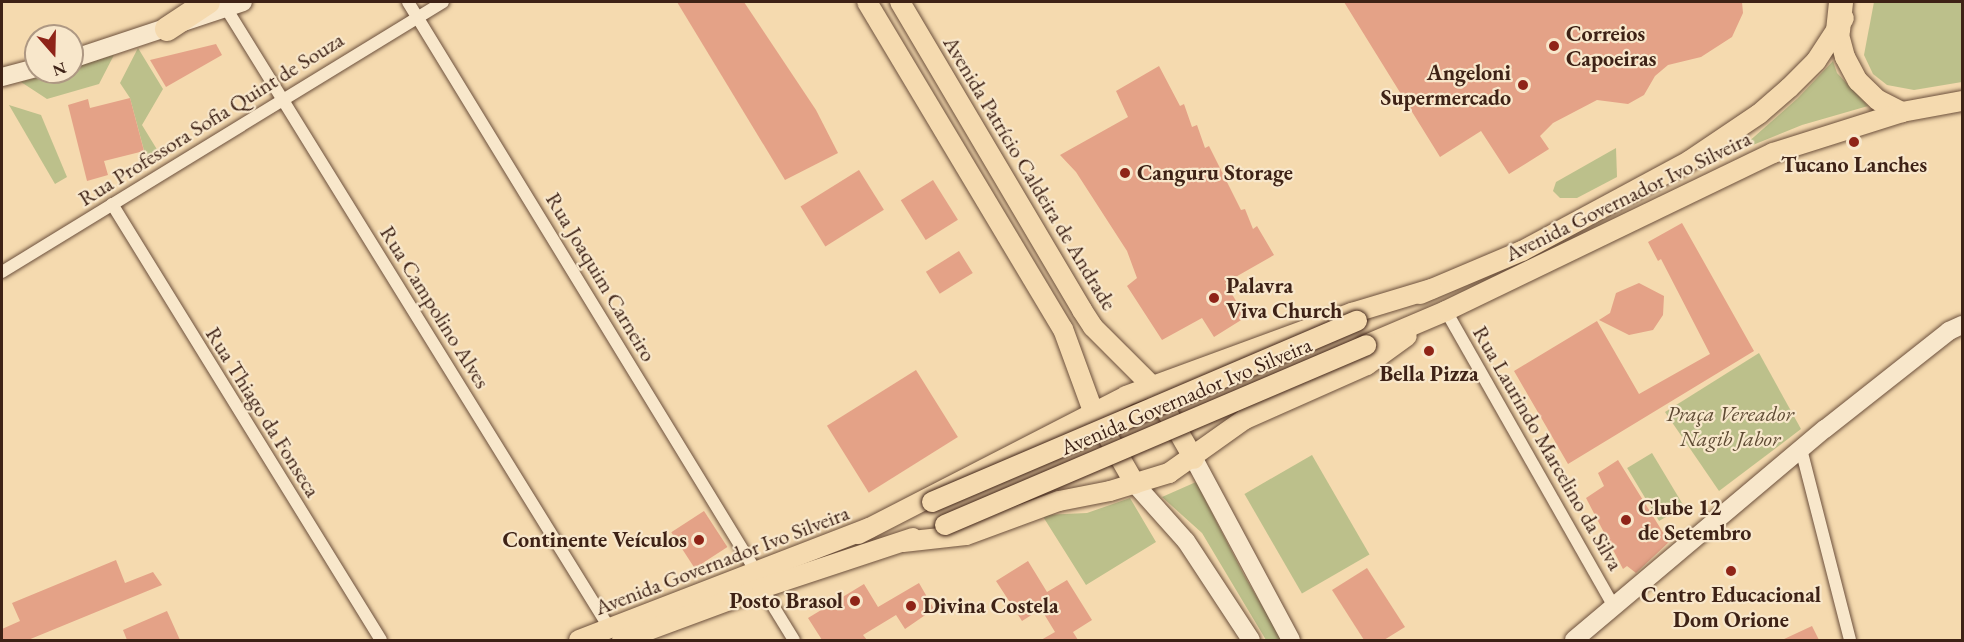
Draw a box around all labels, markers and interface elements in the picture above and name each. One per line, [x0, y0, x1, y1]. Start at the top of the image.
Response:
place label: Correios Capoeiras [1566, 20, 1656, 72]
north arrow [24, 24, 84, 84]
street label: Rua Professora Sofia Quint de Souza [73, 26, 349, 212]
street label: Avenida Patrício Caldeira de Andrade [938, 31, 1122, 315]
marker: Correios Capoeiras [1547, 39, 1561, 53]
text: N [50, 57, 69, 82]
place label: Angeloni Supermercado [1381, 59, 1511, 110]
marker: Angeloni Supermercado [1516, 78, 1530, 92]
street label: Avenida Governador Ivo Silveira [1501, 125, 1755, 267]
marker: Tucano Lanches [1847, 135, 1861, 149]
place label: Tucano Lanches [1781, 152, 1927, 178]
place label: Canguru Storage [1137, 160, 1293, 186]
marker: Canguru Storage [1118, 166, 1132, 180]
street label: Rua Joaquim Carneiro [540, 188, 662, 366]
street label: Rua Campolino Alves [374, 221, 496, 393]
place label: Palavra Viva Church [1226, 272, 1342, 324]
marker: Palavra Viva Church [1207, 291, 1221, 305]
street label: Rua Laurindo Marcelino da Silva [1467, 321, 1629, 575]
street label: Rua Thiago da Fonseca [200, 322, 326, 502]
street label: Avenida Governador Ivo Silveira [1056, 331, 1316, 461]
marker: Bella Pizza [1422, 344, 1436, 358]
place label: Bella Pizza [1379, 361, 1479, 387]
park label: Praça Vereador Nagib Jabor [1666, 400, 1794, 452]
place label: Clube 12 de Setembro [1638, 494, 1751, 546]
street label: Avenida Governador Ivo Silveira [591, 499, 853, 621]
marker: Clube 12 de Setembro [1619, 513, 1633, 527]
place label: Continente Veículos [502, 527, 687, 553]
marker: Continente Veículos [692, 533, 706, 547]
marker: Centro Educacional Dom Orione [1724, 564, 1738, 578]
place label: Centro Educacional Dom Orione [1641, 581, 1821, 632]
place label: Posto Brasol [729, 588, 843, 614]
place label: Divina Costela [923, 593, 1059, 619]
marker: Posto Brasol [848, 594, 862, 608]
marker: Divina Costela [904, 599, 918, 613]

